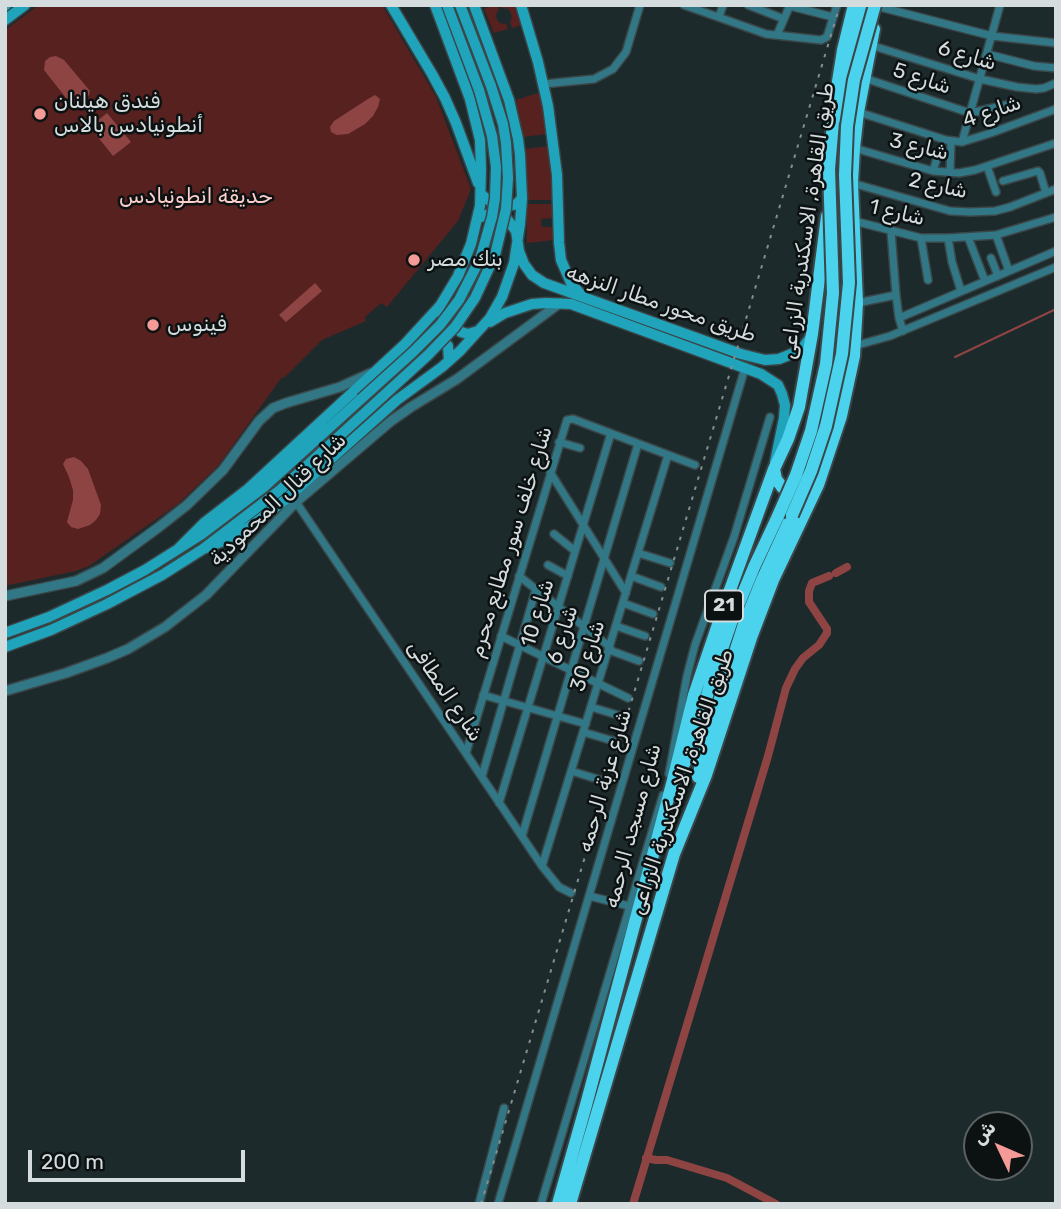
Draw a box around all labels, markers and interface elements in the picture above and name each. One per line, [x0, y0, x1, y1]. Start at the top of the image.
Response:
street label: شارع 6 [935, 36, 999, 76]
street label: شارع 5 [890, 58, 954, 100]
street label: طريق القاهرة, الاسكندرية الزراعى [776, 81, 840, 361]
place label: فندق هيلنان أنطونيادس بالاس [54, 89, 203, 139]
street label: شارع 4 [960, 90, 1024, 134]
marker: فندق هيلنان أنطونيادس بالاس [32, 106, 48, 122]
street label: شارع 3 [887, 128, 951, 166]
street label: شارع 2 [906, 168, 970, 204]
park label: حديقة انطونيادس [119, 184, 273, 210]
street label: شارع 1 [867, 194, 927, 232]
place label: بنك مصر [428, 247, 503, 273]
marker: بنك مصر [406, 252, 422, 268]
street label: طريق محور مطار النزهه [563, 260, 759, 348]
place label: فينوس [167, 312, 227, 338]
marker: فينوس [145, 317, 161, 333]
street label: شارع خلف سور مطابع محرم [464, 423, 558, 661]
street label: شارع قنال المحمودية [204, 428, 352, 572]
street label: شارع 10 [516, 576, 560, 650]
road number: 21 [705, 590, 743, 622]
street label: شارع 6 [542, 603, 584, 667]
street label: شارع 30 [565, 617, 611, 695]
street label: شارع المطافى [402, 635, 488, 747]
street label: طريق القاهرة, الاسكندرية الزراعى [625, 646, 739, 918]
street label: شارع عزبة الرحمه [573, 707, 637, 855]
street label: شارع مسجد الرحمه [599, 741, 667, 911]
north arrow [963, 1111, 1033, 1181]
text: ش [967, 1116, 1001, 1149]
scale bar [32, 1136, 248, 1180]
text: 200 m [41, 1149, 104, 1174]

